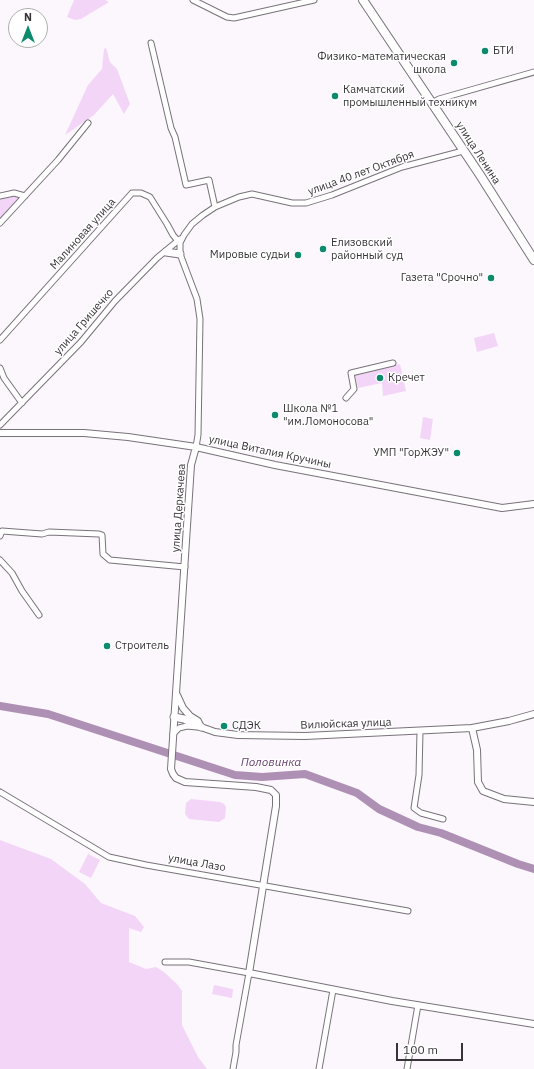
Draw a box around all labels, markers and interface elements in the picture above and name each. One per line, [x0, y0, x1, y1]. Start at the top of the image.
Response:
north arrow [8, 8, 48, 48]
text: N [24, 10, 32, 24]
place label: БТИ [493, 44, 514, 58]
marker: БТИ [480, 46, 490, 56]
place label: Физико-математическая школа [317, 50, 446, 76]
marker: Физико-математическая школа [449, 58, 459, 68]
place label: Камчатский промышленный техникум [343, 83, 477, 109]
marker: Камчатский промышленный техникум [330, 91, 340, 101]
street label: улица Ленина [453, 119, 503, 187]
street label: улица 40 лет Октября [306, 148, 416, 198]
street label: Малиновая улица [48, 196, 118, 272]
place label: Елизовский районный суд [331, 236, 403, 262]
marker: Елизовский районный суд [318, 244, 328, 254]
place label: Мировые судьи [210, 248, 290, 262]
marker: Мировые судьи [293, 250, 303, 260]
place label: Газета "Срочно" [401, 271, 483, 285]
marker: Газета "Срочно" [486, 273, 496, 283]
street label: улица Гришечко [52, 286, 116, 358]
place label: Кречет [388, 371, 425, 385]
marker: Кречет [375, 373, 385, 383]
place label: Школа №1 "им.Ломоносова" [283, 402, 373, 428]
marker: Школа №1 "им.Ломоносова" [270, 410, 280, 420]
street label: улица Виталия Кручины [208, 433, 332, 471]
place label: УМП "ГорЖЭУ" [373, 446, 449, 460]
marker: УМП "ГорЖЭУ" [452, 448, 462, 458]
street label: улица Деркачева [169, 463, 189, 553]
place label: Строитель [115, 639, 169, 653]
marker: Строитель [102, 641, 112, 651]
street label: Вилюйская улица [300, 716, 392, 732]
place label: СДЭК [232, 719, 261, 733]
marker: СДЭК [219, 721, 229, 731]
water label: Половинка [241, 756, 301, 770]
street label: улица Лазо [167, 851, 227, 875]
scale bar [398, 1035, 465, 1061]
text: 100 m [403, 1042, 438, 1057]

